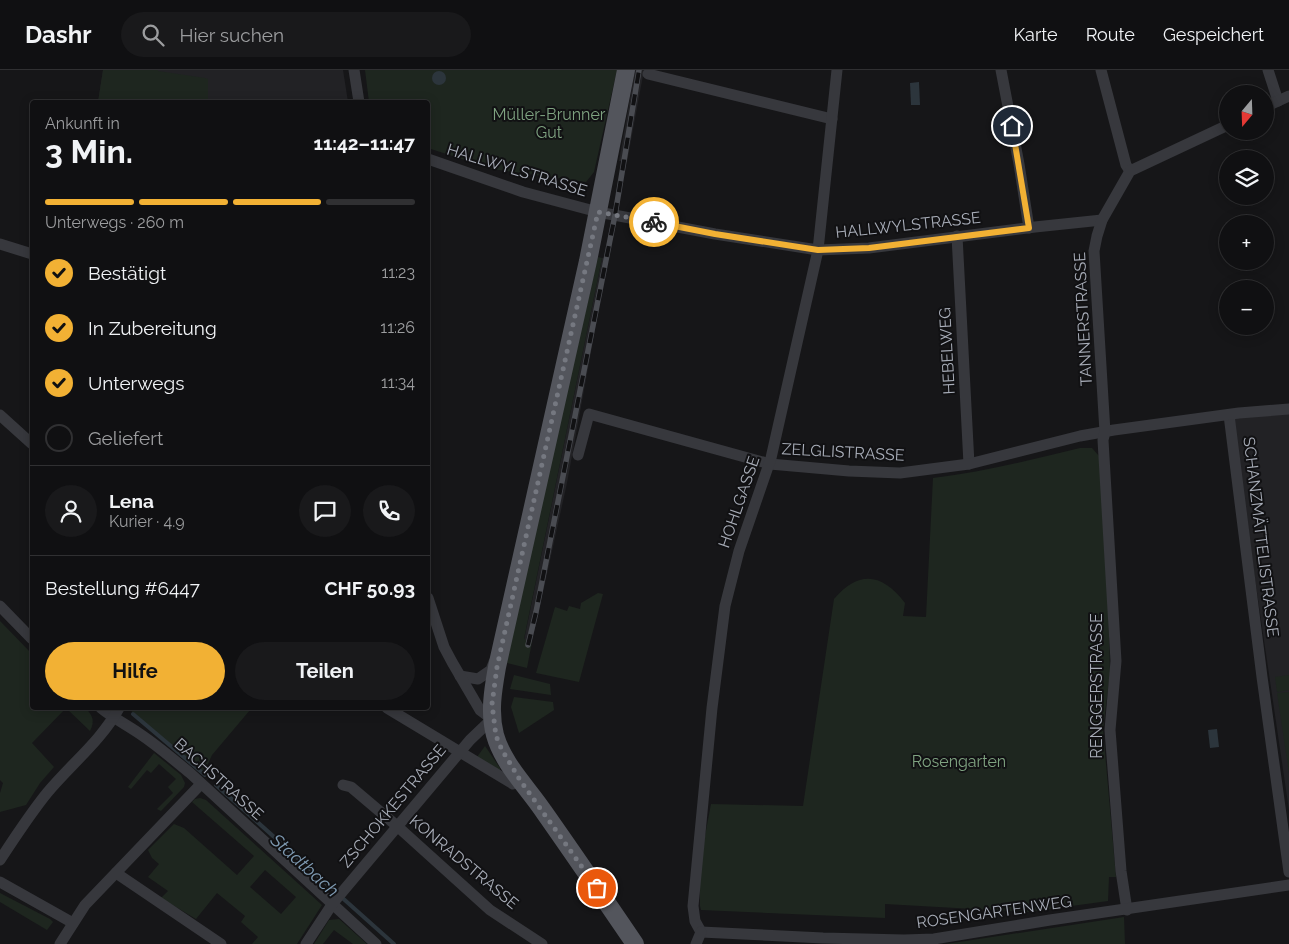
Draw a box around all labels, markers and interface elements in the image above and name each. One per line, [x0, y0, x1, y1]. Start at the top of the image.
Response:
search box [121, 12, 471, 57]
text: Dashr [25, 20, 91, 49]
icon: search [139, 21, 167, 49]
text: Hier suchen [179, 24, 284, 46]
text: Karte [1014, 24, 1058, 45]
text: Route [1086, 24, 1135, 45]
text: Gespeichert [1163, 24, 1264, 45]
north arrow [1219, 85, 1274, 140]
map controls [1219, 85, 1274, 335]
park label: Müller-Brunner Gut [493, 105, 606, 142]
pin [991, 105, 1033, 147]
icon: home [998, 112, 1026, 140]
text: Ankunft in [45, 114, 120, 133]
text: 11:42–11:47 [314, 132, 415, 154]
text: 3 Min. [45, 133, 133, 170]
street label: HALLWYLSTRASSE [445, 140, 590, 200]
button: layers [1219, 150, 1274, 205]
courier [629, 197, 679, 247]
icon: bike [640, 208, 668, 236]
street label: HALLWYLSTRASSE [835, 208, 982, 242]
text: Unterwegs · 260 m [45, 213, 184, 232]
button: + [1219, 215, 1274, 270]
street label: TANNERSTRASSE [1070, 251, 1096, 386]
icon: check [45, 259, 73, 287]
text: Bestätigt [88, 262, 166, 284]
text: 11:23 [381, 263, 415, 282]
button: − [1219, 280, 1274, 335]
street label: HEBELWEG [935, 307, 959, 395]
icon: check [45, 314, 73, 342]
text: In Zubereitung [88, 317, 217, 339]
text: 11:26 [380, 318, 415, 337]
icon: check [45, 369, 73, 397]
text: Unterwegs [88, 372, 184, 394]
text: 11:34 [381, 373, 415, 392]
text: Geliefert [88, 427, 163, 449]
street label: SCHANZMÄTTELISTRASSE [1239, 436, 1284, 639]
street label: ZELGLISTRASSE [781, 439, 905, 465]
street label: HOHLGASSE [714, 453, 764, 550]
button: person [45, 485, 97, 537]
button: chat [299, 485, 351, 537]
button: phone [363, 485, 415, 537]
text: Lena [109, 490, 154, 512]
text: Kurier · 4.9 [109, 512, 185, 531]
text: Bestellung #6447 [45, 577, 200, 599]
text: CHF 50.93 [325, 577, 415, 599]
street label: RENGGERSTRASSE [1087, 613, 1106, 759]
button: Hilfe [45, 642, 225, 700]
button: Teilen [235, 642, 415, 700]
street label: BACHSTRASSE [171, 734, 268, 824]
street label: ZSCHOKKESTRASSE [336, 741, 450, 871]
park label: Rosengarten [912, 752, 1006, 771]
street label: KONRADSTRASSE [406, 811, 523, 913]
water label: Stadtbach [266, 828, 343, 901]
pin [576, 867, 618, 909]
icon: bag [583, 874, 611, 902]
street label: ROSENGARTENWEG [915, 892, 1073, 932]

